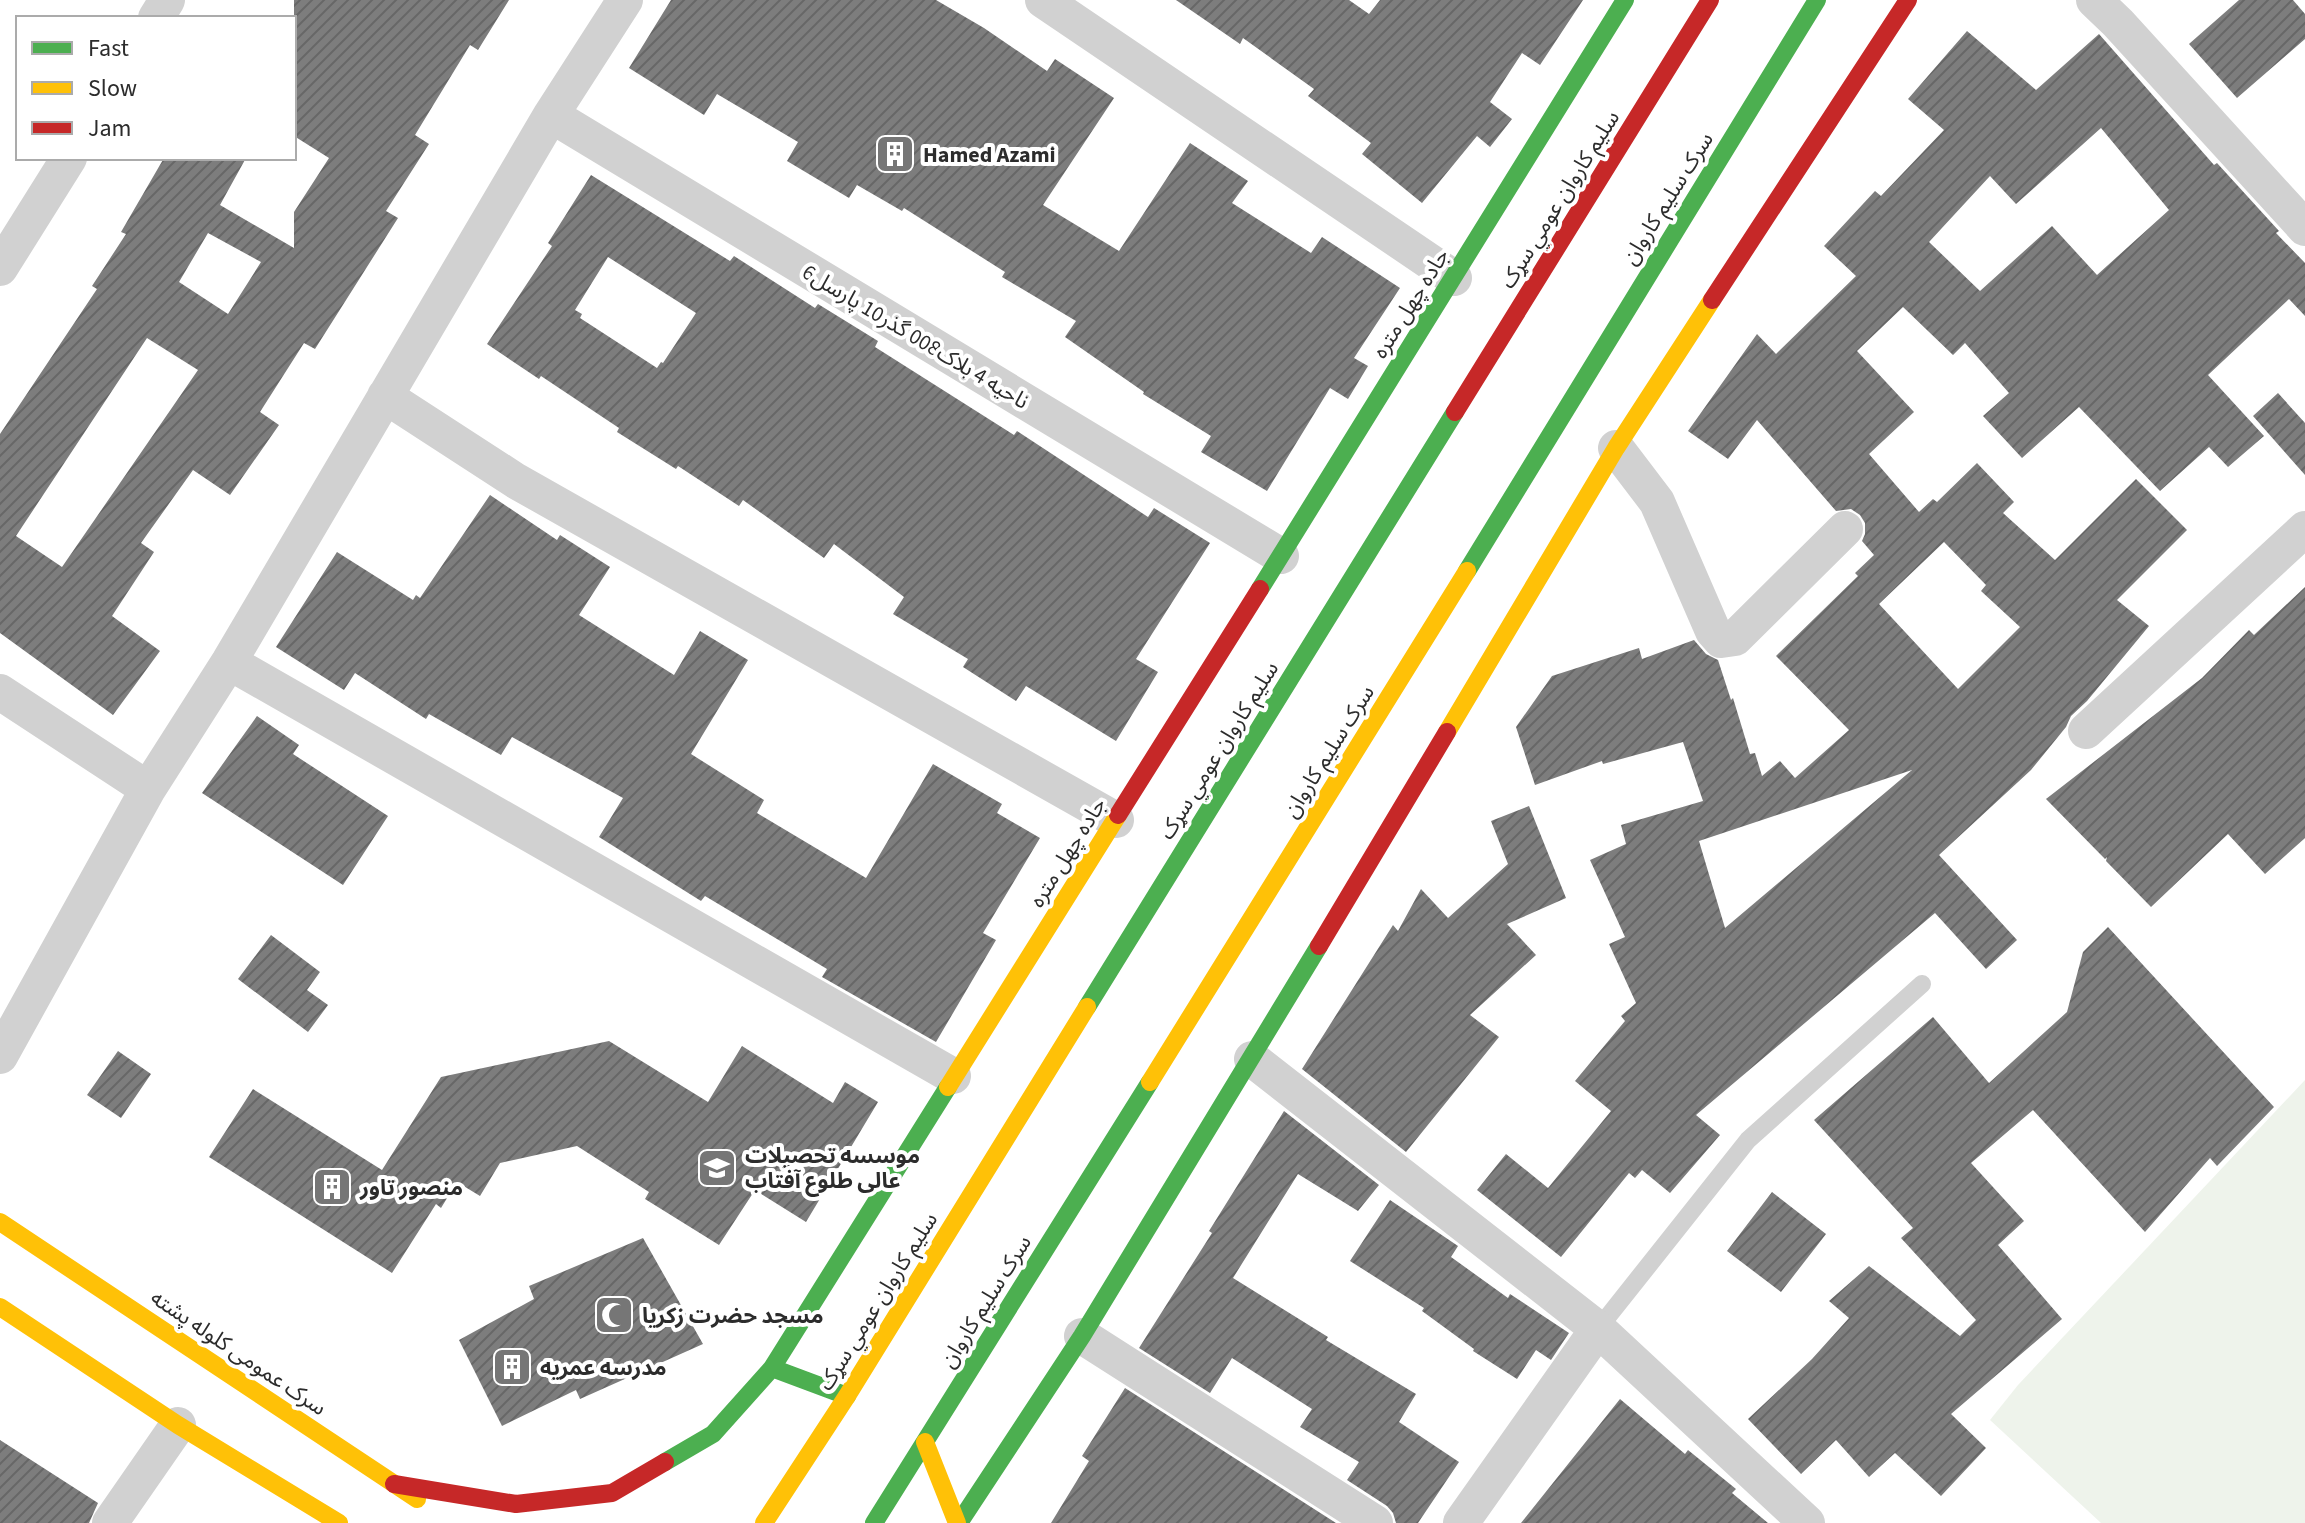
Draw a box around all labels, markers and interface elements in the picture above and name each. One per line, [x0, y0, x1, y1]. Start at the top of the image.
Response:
legend [16, 16, 296, 160]
text: Fast [88, 31, 129, 66]
text: Slow [88, 71, 137, 106]
street label: سلیم کاروان عومي سړک [1492, 104, 1628, 295]
text: Jam [88, 111, 132, 146]
street label: سرک سلیم کاروان [1614, 126, 1722, 271]
building icon: Hamed Azami [874, 133, 916, 175]
place label: Hamed Azami [923, 139, 1056, 171]
street label: جاده چهل متره [1364, 242, 1457, 365]
street label: ناحیه 4 بلاک008 گذر10 پارسل6 [796, 256, 1035, 417]
street label: سلیم کاروان عومي سړک [1151, 655, 1287, 846]
street label: سرک سلیم کاروان [1275, 679, 1383, 824]
street label: جاده چهل متره [1021, 791, 1114, 914]
place label: موسسه تحصیلات عالی طلوع آفتاب [745, 1140, 920, 1197]
school or university icon: موسسه تحصیلات عالی طلوع آفتاب [696, 1147, 738, 1189]
building icon: منصور تاور [311, 1166, 353, 1208]
place label: منصور تاور [359, 1172, 463, 1204]
street label: سلیم کاروان عومي سړک [810, 1206, 946, 1397]
street label: سرک سلیم کاروان [932, 1229, 1040, 1374]
street label: سرک عمومی کلوله پشته [144, 1282, 333, 1424]
mosque icon: مسجد حضرت زکریا [593, 1294, 635, 1336]
place label: مسجد حضرت زکریا [642, 1300, 824, 1332]
building icon: مدرسه عمریه [491, 1346, 533, 1388]
place label: مدرسه عمریه [540, 1352, 667, 1384]

